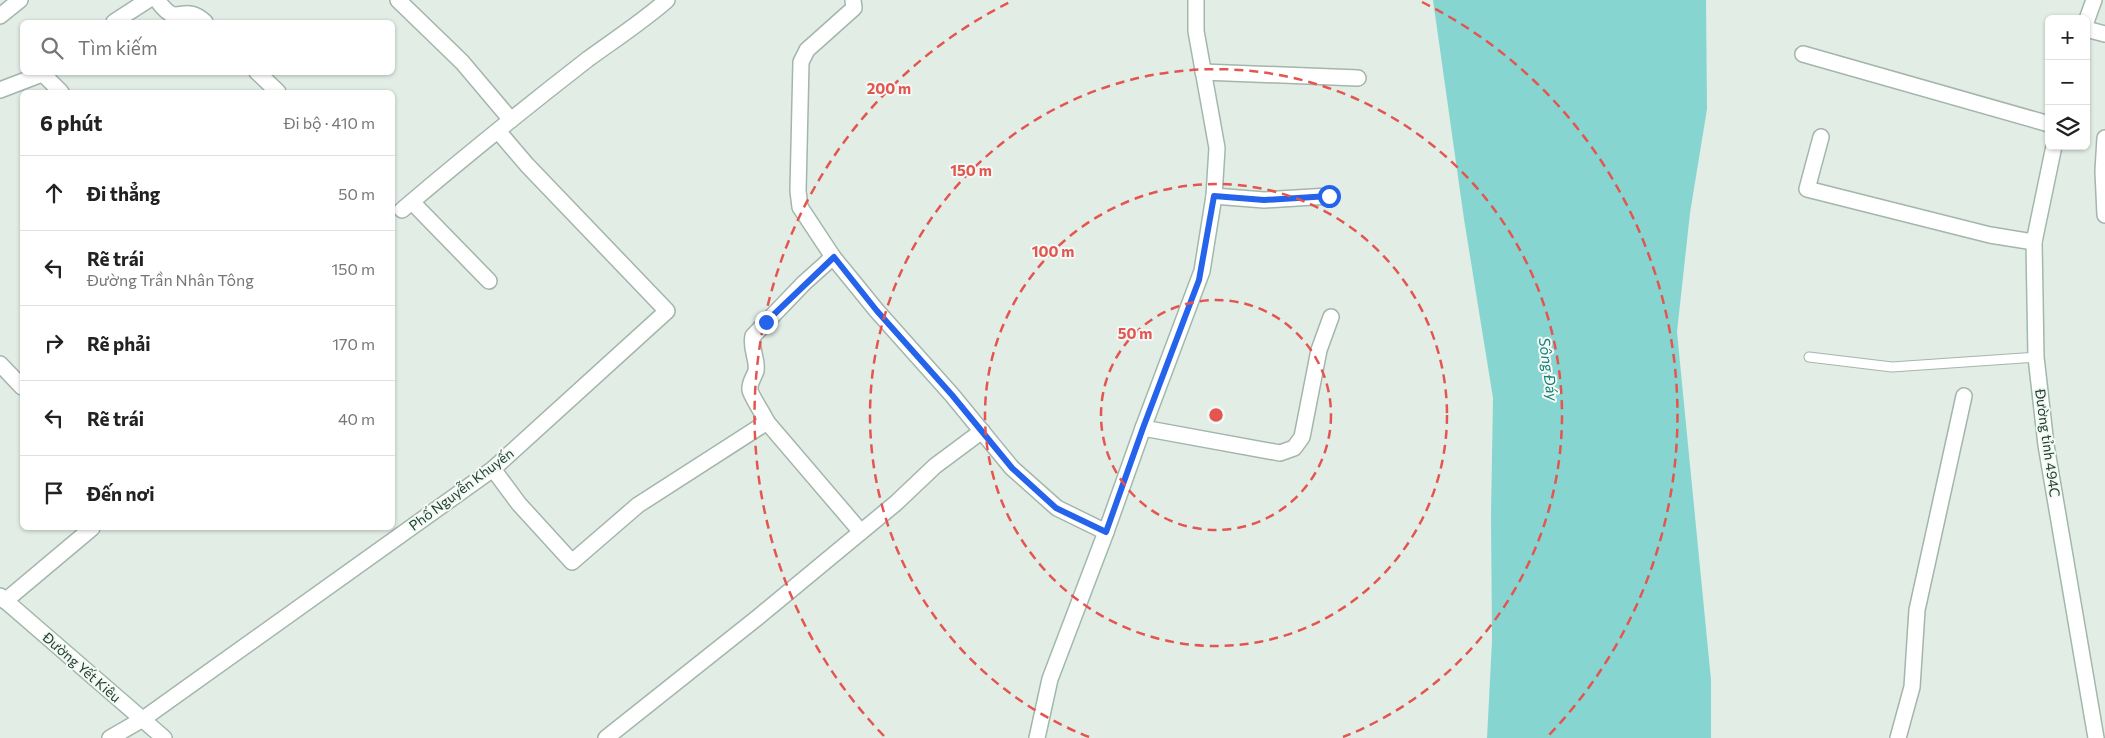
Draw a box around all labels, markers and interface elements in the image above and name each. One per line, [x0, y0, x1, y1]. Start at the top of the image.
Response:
map controls [2045, 15, 2090, 150]
button: + [2045, 15, 2090, 60]
search box [20, 20, 395, 75]
icon: search [38, 34, 66, 62]
text: Tìm kiếm [78, 36, 157, 59]
button: − [2045, 60, 2090, 105]
text: 200 m [867, 79, 911, 97]
button: layers [2045, 105, 2090, 150]
text: 6 phút [40, 110, 102, 135]
text: Đi bộ · 410 m [284, 113, 375, 132]
text: 150 m [950, 161, 992, 179]
icon: ahead [40, 179, 68, 207]
text: Đi thẳng [87, 182, 160, 205]
text: 50 m [338, 184, 375, 203]
route start [1318, 185, 1341, 208]
text: 100 m [1032, 242, 1074, 260]
text: Rẽ trái [87, 247, 144, 270]
icon: left [40, 254, 68, 282]
text: 150 m [332, 259, 375, 278]
text: Đường Trần Nhân Tông [87, 270, 254, 289]
route end [755, 311, 778, 334]
text: 50 m [1118, 324, 1152, 342]
icon: right [40, 329, 68, 357]
text: Rẽ phải [87, 332, 151, 355]
text: 170 m [332, 334, 375, 353]
water label: Sông Đáy [1536, 336, 1563, 403]
street label: Đường tỉnh 494C [2032, 387, 2064, 498]
icon: left [40, 404, 68, 432]
centre of rings [1207, 406, 1225, 424]
text: Rẽ trái [87, 407, 144, 430]
text: 40 m [338, 409, 375, 428]
street label: Phố Nguyễn Khuyến [405, 444, 517, 534]
icon: arrive [40, 479, 68, 507]
text: Đến nơi [87, 482, 155, 505]
street label: Đường Yết Kiêu [39, 628, 125, 706]

